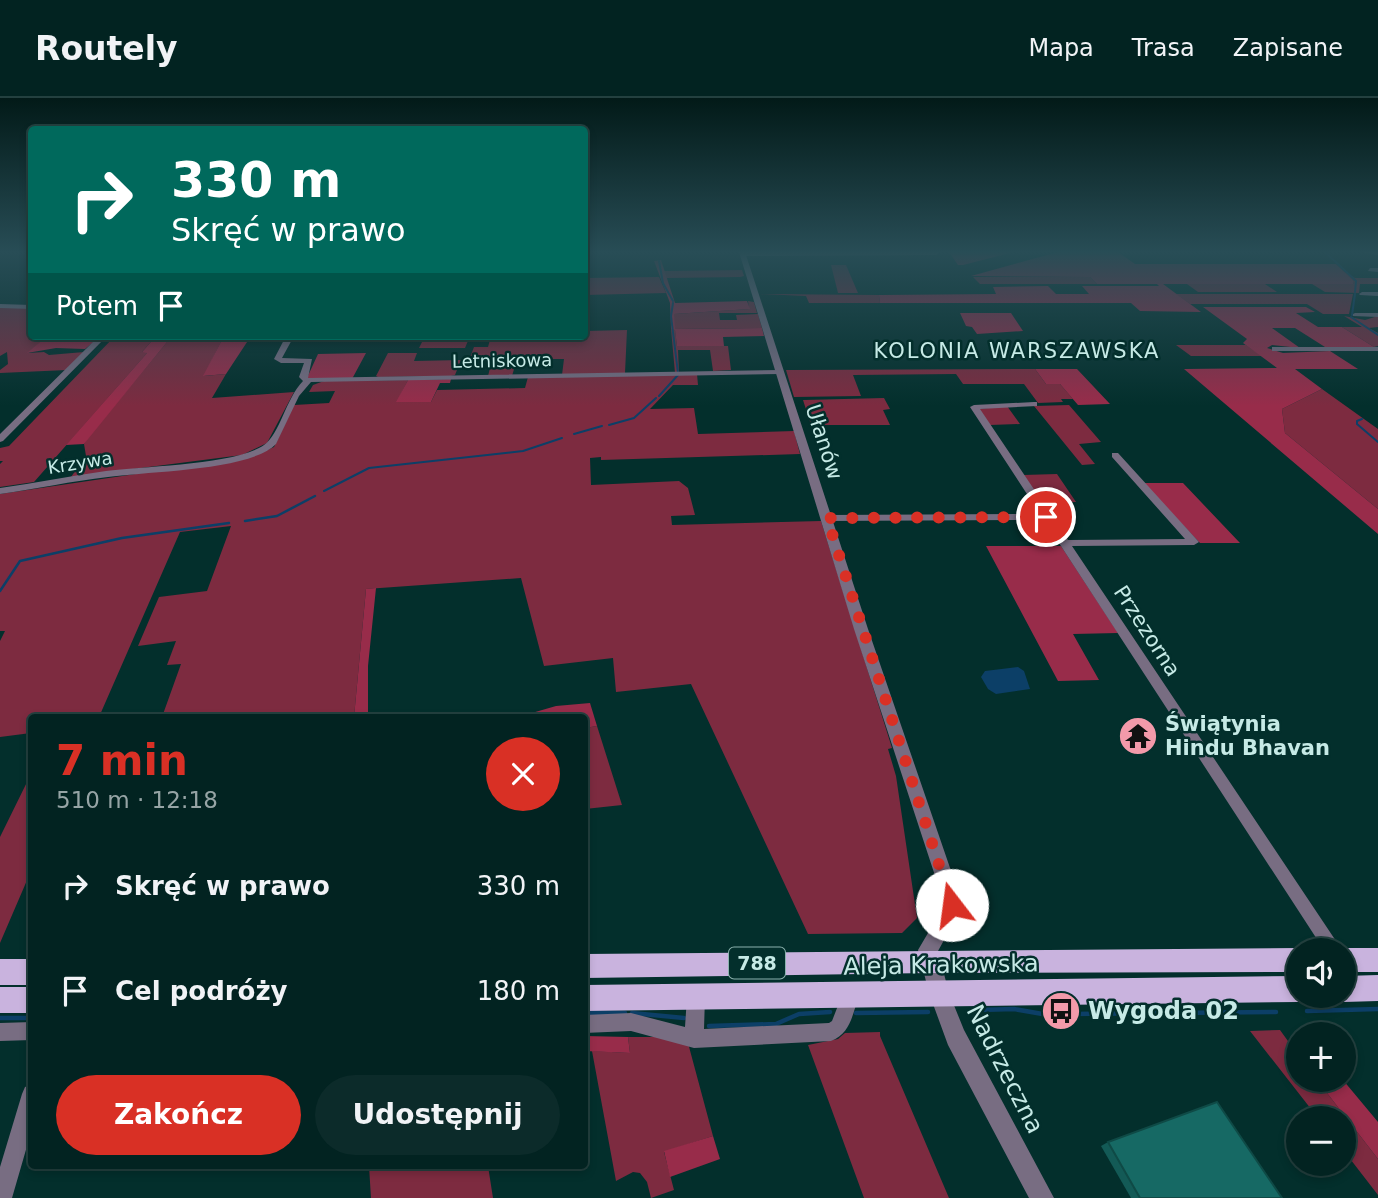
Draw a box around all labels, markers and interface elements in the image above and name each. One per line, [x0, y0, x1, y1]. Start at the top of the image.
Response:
text: Routely [35, 29, 178, 68]
text: Mapa [1028, 34, 1094, 62]
text: Trasa [1132, 34, 1195, 62]
text: Zapisane [1233, 34, 1343, 62]
text: 330 m [171, 152, 341, 209]
icon: right [56, 154, 147, 245]
text: Skręć w prawo [171, 211, 406, 249]
icon: arrive [152, 287, 190, 325]
text: Potem [56, 291, 138, 321]
district label: KOLONIA WARSZAWSKA [874, 339, 1160, 363]
street label: Letniskowa [452, 349, 552, 372]
street label: Ułanów [801, 401, 847, 483]
street label: Krzywa [46, 447, 114, 478]
pin [1016, 487, 1076, 547]
icon: arrive [1027, 498, 1065, 536]
street label: Przezorna [1109, 581, 1185, 681]
place label: Świątynia Hindu Bhavan [1165, 711, 1330, 760]
temple icon: Świątynia Hindu Bhavan [1117, 715, 1159, 757]
text: 7 min [56, 736, 188, 785]
button: close [486, 737, 560, 811]
text: 510 m · 12:18 [56, 787, 218, 813]
icon: right [56, 867, 94, 905]
position arrow [915, 868, 989, 942]
text: Skręć w prawo [115, 871, 330, 901]
text: 330 m [477, 871, 560, 901]
map controls [1286, 938, 1356, 1176]
button: sound [1286, 938, 1356, 1008]
road number: 788 [729, 948, 785, 978]
street label: Aleja Krakowska [843, 949, 1039, 981]
icon: arrive [56, 972, 94, 1010]
text: Cel podróży [115, 976, 288, 1006]
text: 180 m [477, 976, 560, 1006]
bus stop icon: Wygoda 02 [1040, 990, 1082, 1032]
place label: Wygoda 02 [1088, 997, 1239, 1025]
street label: Nadrzeczna [961, 1000, 1049, 1138]
button: + [1286, 1022, 1356, 1092]
button: Zakończ [56, 1075, 301, 1155]
button: Udostępnij [315, 1075, 560, 1155]
button: − [1286, 1106, 1356, 1176]

